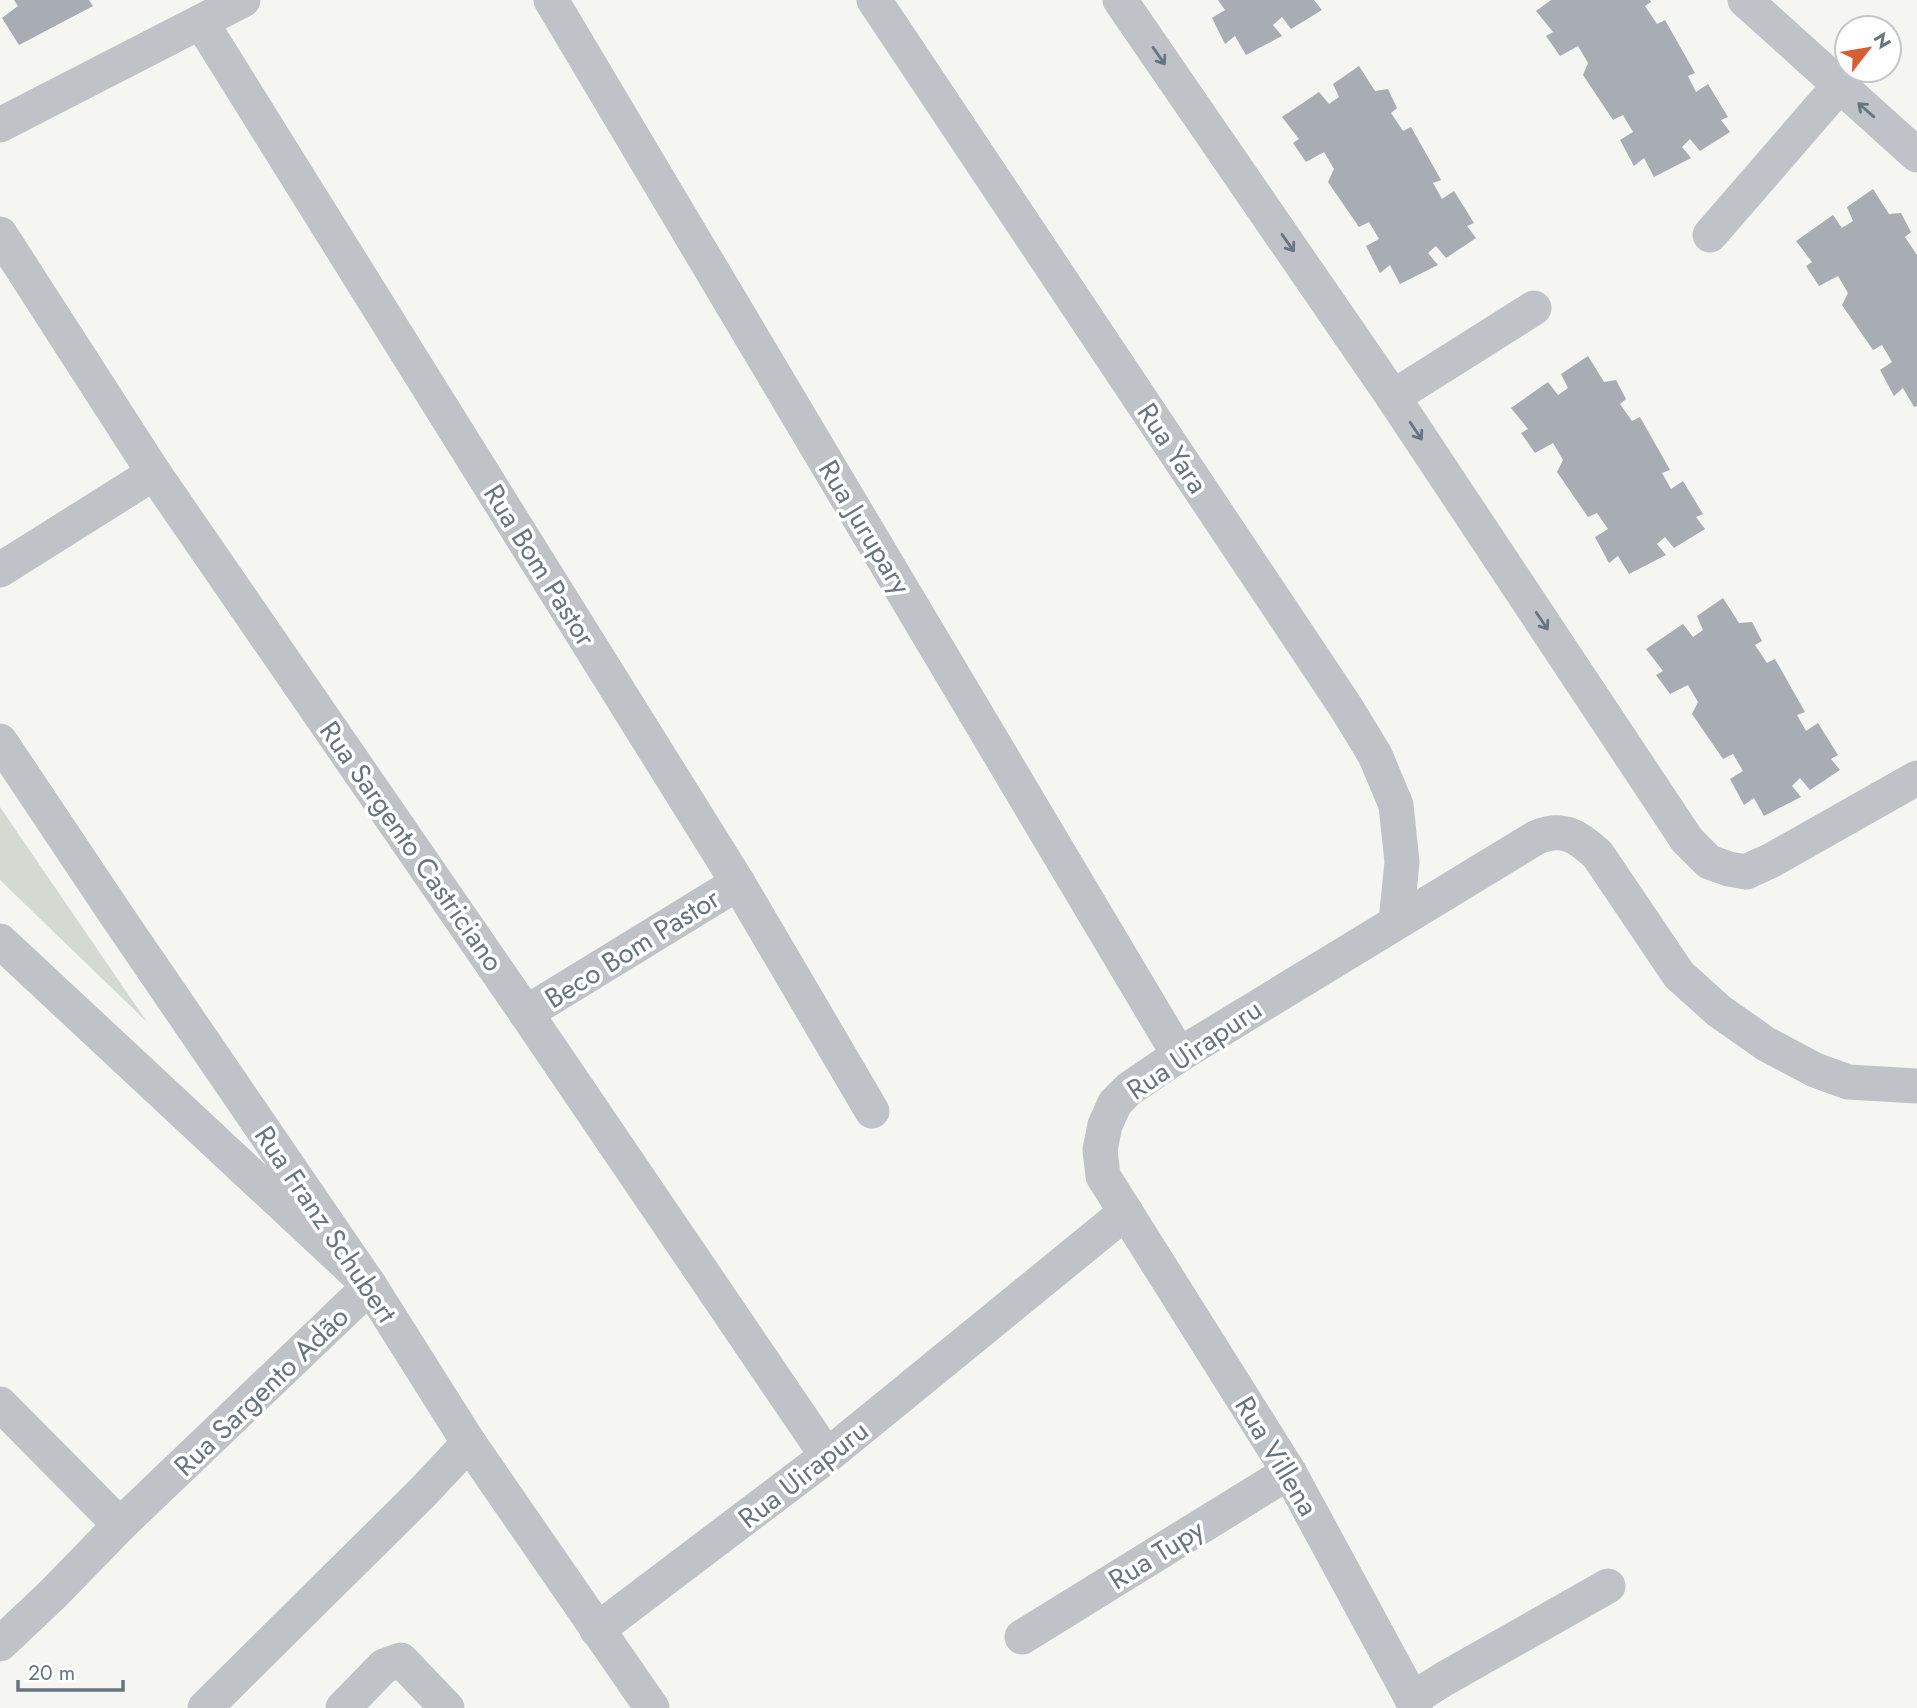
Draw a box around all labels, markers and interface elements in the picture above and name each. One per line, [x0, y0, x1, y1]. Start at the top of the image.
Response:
north arrow [1833, 14, 1903, 84]
text: N [1867, 27, 1898, 54]
one-way arrow [1151, 46, 1166, 65]
one-way arrow [1857, 102, 1875, 118]
one-way arrow [1281, 233, 1295, 253]
street label: Rua Yara [1127, 395, 1218, 502]
one-way arrow [1409, 421, 1423, 440]
street label: Rua Jurupary [808, 452, 921, 603]
street label: Rua Bom Pastor [473, 476, 606, 655]
one-way arrow [1535, 611, 1549, 630]
street label: Rua Sargento Castriciano [310, 713, 514, 980]
street label: Beco Bom Pastor [537, 878, 728, 1019]
street label: Rua Uirapuru [1119, 989, 1270, 1110]
street label: Rua Franz Schubert [244, 1118, 407, 1331]
street label: Rua Sargento Adão [165, 1297, 358, 1486]
street label: Rua Villena [1225, 1388, 1329, 1524]
street label: Rua Uirapuru [730, 1410, 877, 1538]
street label: Rua Tupy [1101, 1509, 1212, 1600]
scale bar [18, 1648, 122, 1692]
text: 20 m [28, 1658, 75, 1688]

